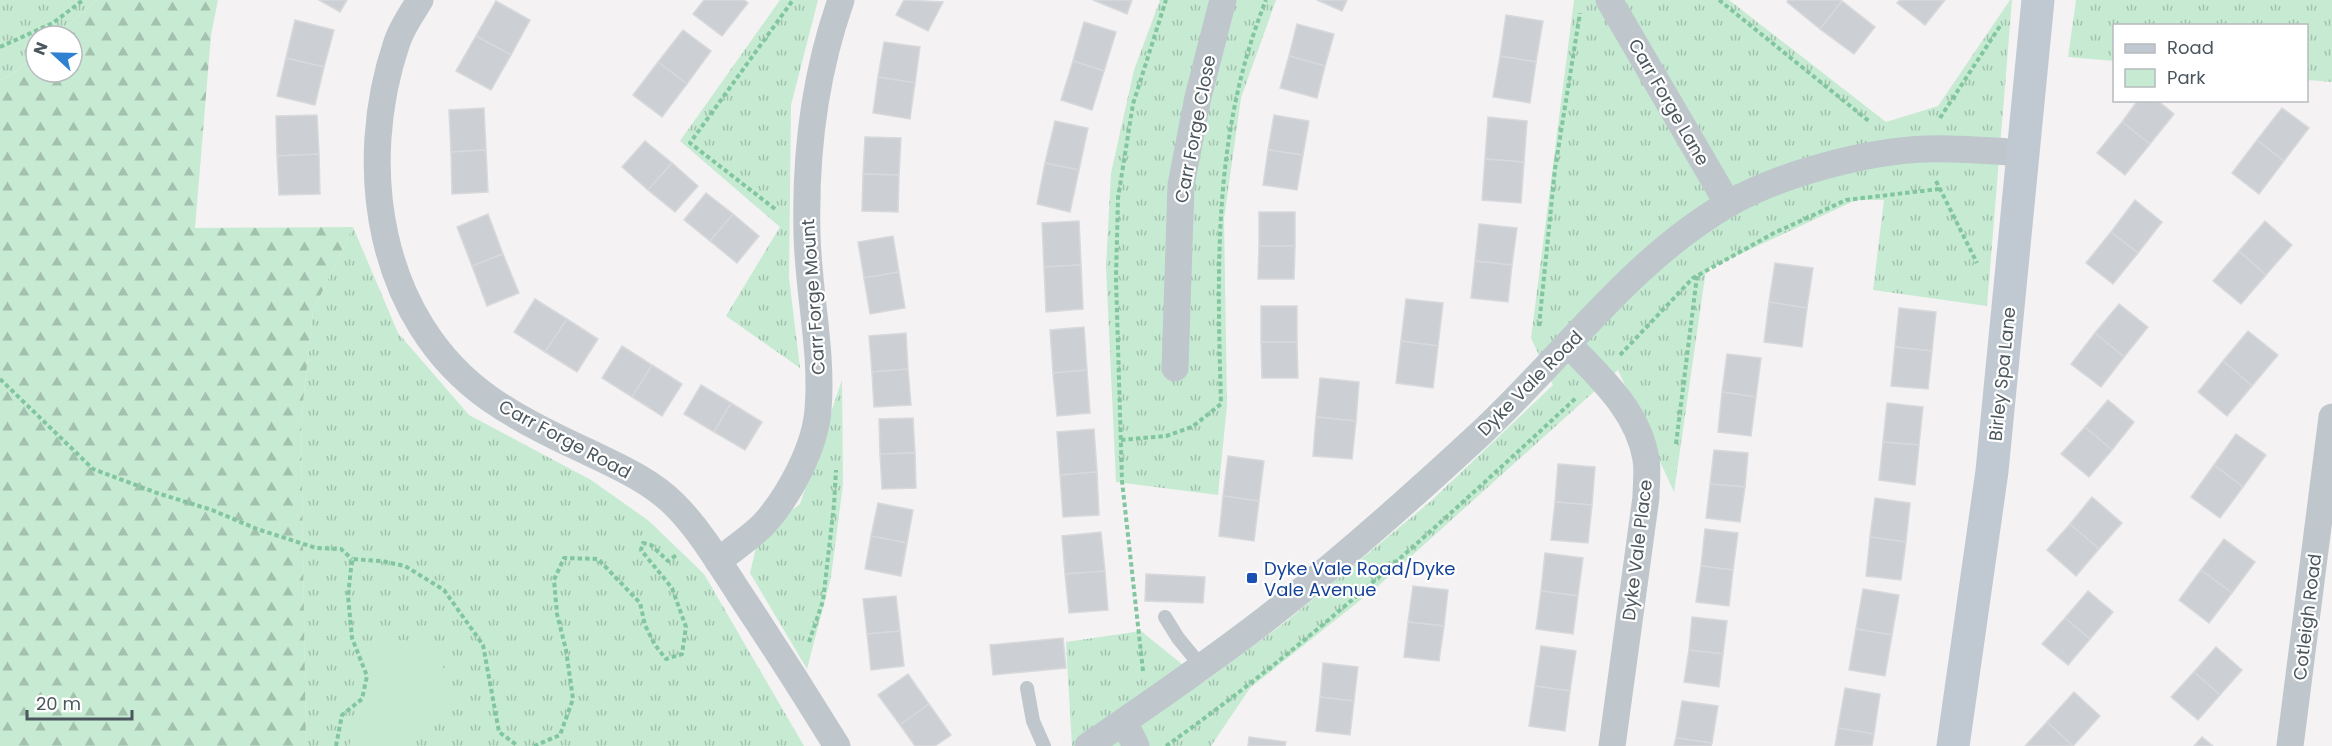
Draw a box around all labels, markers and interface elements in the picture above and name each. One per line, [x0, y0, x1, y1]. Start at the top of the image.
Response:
north arrow [24, 24, 84, 84]
legend [2113, 24, 2308, 102]
street label: Carr Forge Lane [1623, 34, 1715, 170]
text: Road [2167, 35, 2214, 60]
text: N [28, 39, 53, 58]
street label: Carr Forge Close [1168, 53, 1222, 205]
text: Park [2167, 65, 2206, 90]
street label: Carr Forge Mount [795, 218, 831, 376]
street label: Birley Spa Lane [1983, 306, 2021, 442]
street label: Dyke Vale Road [1472, 325, 1588, 441]
street label: Carr Forge Road [494, 394, 636, 484]
street label: Dyke Vale Place [1616, 478, 1658, 622]
street label: Cotleigh Road [2287, 552, 2327, 682]
place label: Dyke Vale Road/Dyke Vale Avenue [1264, 556, 1455, 602]
marker: Dyke Vale Road/Dyke Vale Avenue [1245, 571, 1259, 585]
scale bar [27, 683, 132, 721]
text: 20 m [36, 691, 81, 716]

